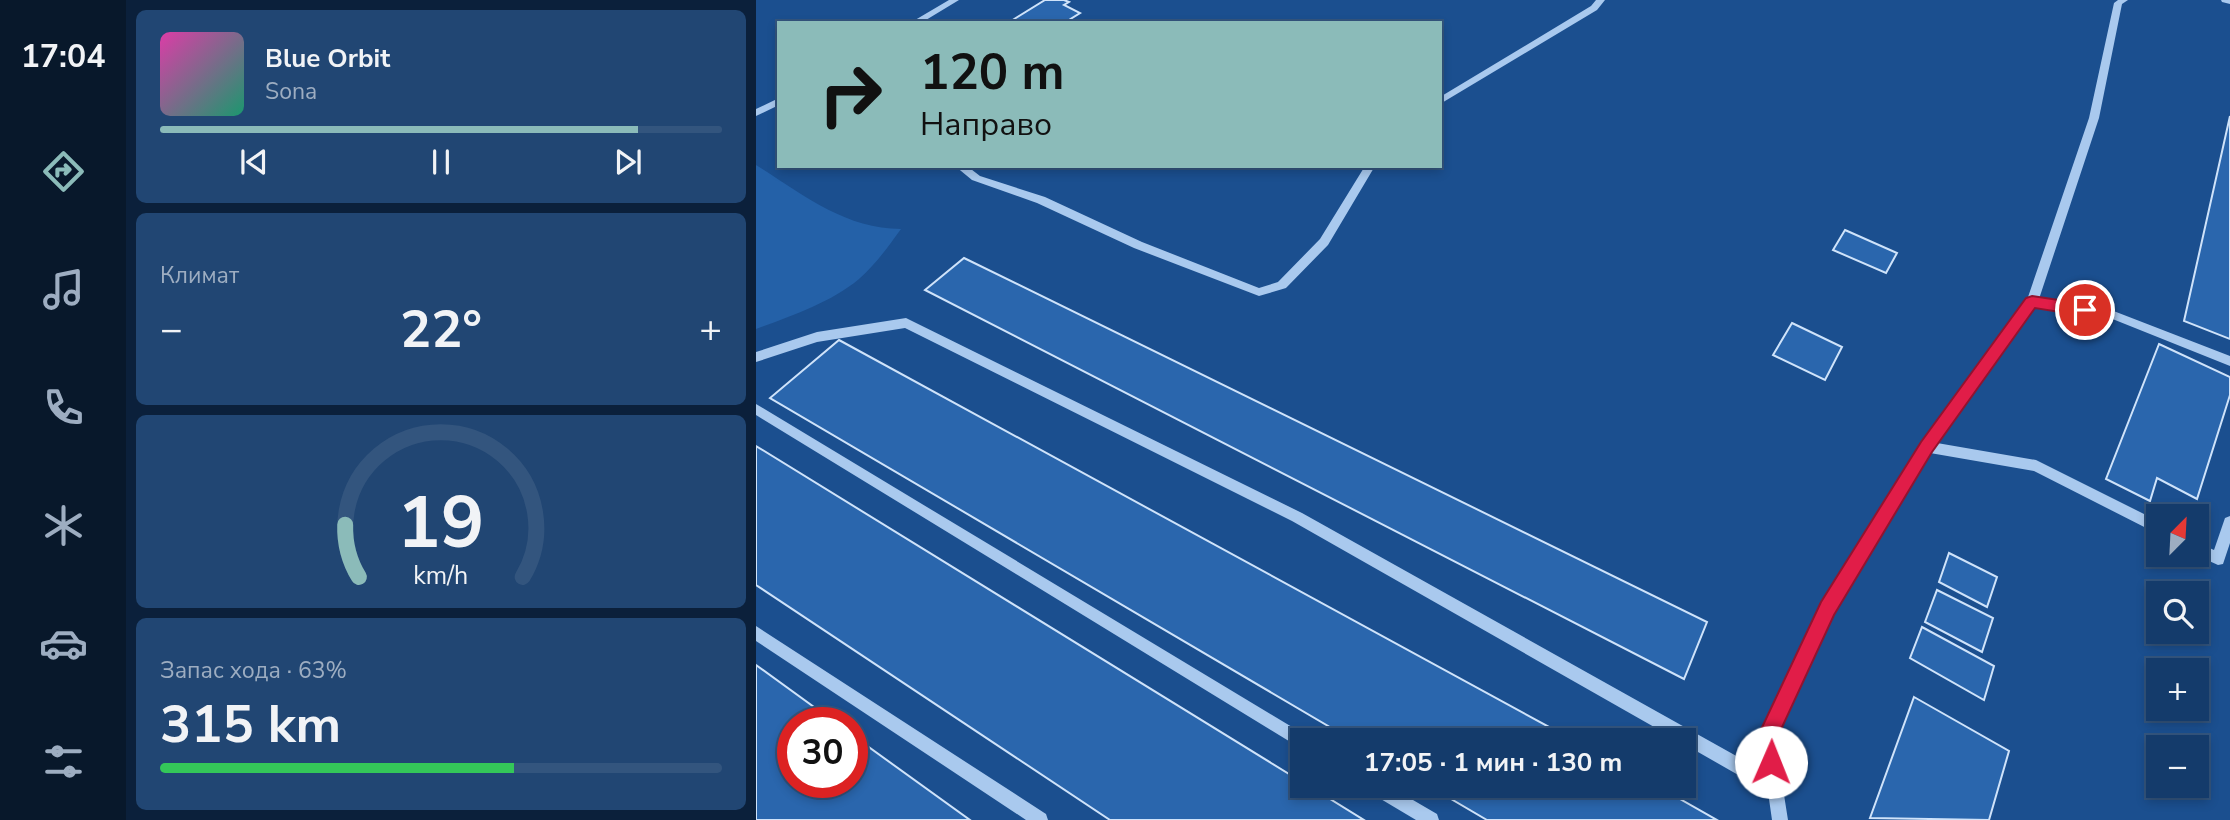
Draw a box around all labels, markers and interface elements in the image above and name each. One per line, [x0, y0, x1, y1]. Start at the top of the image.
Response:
text: 17:04 [21, 35, 105, 78]
text: 120 m [920, 39, 1064, 106]
text: Blue Orbit [265, 41, 390, 76]
icon: right [805, 49, 896, 140]
text: Sona [265, 76, 317, 107]
text: Направо [920, 103, 1052, 146]
icon: previous [235, 143, 273, 181]
icon: pause [422, 143, 460, 181]
icon: next [609, 143, 647, 181]
icon: directions [39, 147, 88, 196]
text: Климат [160, 260, 239, 291]
icon: music [39, 265, 88, 314]
pin [2055, 280, 2115, 340]
icon: arrive [2066, 291, 2104, 329]
text: 22° [400, 294, 482, 365]
text: − [160, 304, 183, 355]
text: + [699, 304, 722, 355]
icon: phone [39, 383, 88, 432]
text: 19 [397, 474, 485, 574]
icon: climate [39, 501, 88, 550]
north arrow [2146, 504, 2208, 567]
map controls [2146, 504, 2209, 798]
text: km/h [413, 559, 469, 593]
button: search [2146, 581, 2209, 644]
icon: car [39, 619, 88, 668]
text: Запас хода · 63% [160, 655, 347, 686]
button: + [2146, 658, 2209, 721]
text: 315 km [160, 689, 341, 760]
speed limit sign: 30 [777, 707, 868, 798]
position arrow [1734, 725, 1808, 799]
button: − [2146, 735, 2209, 798]
icon: filters [39, 737, 88, 786]
text: 17:05 · 1 мин · 130 m [1364, 745, 1622, 780]

